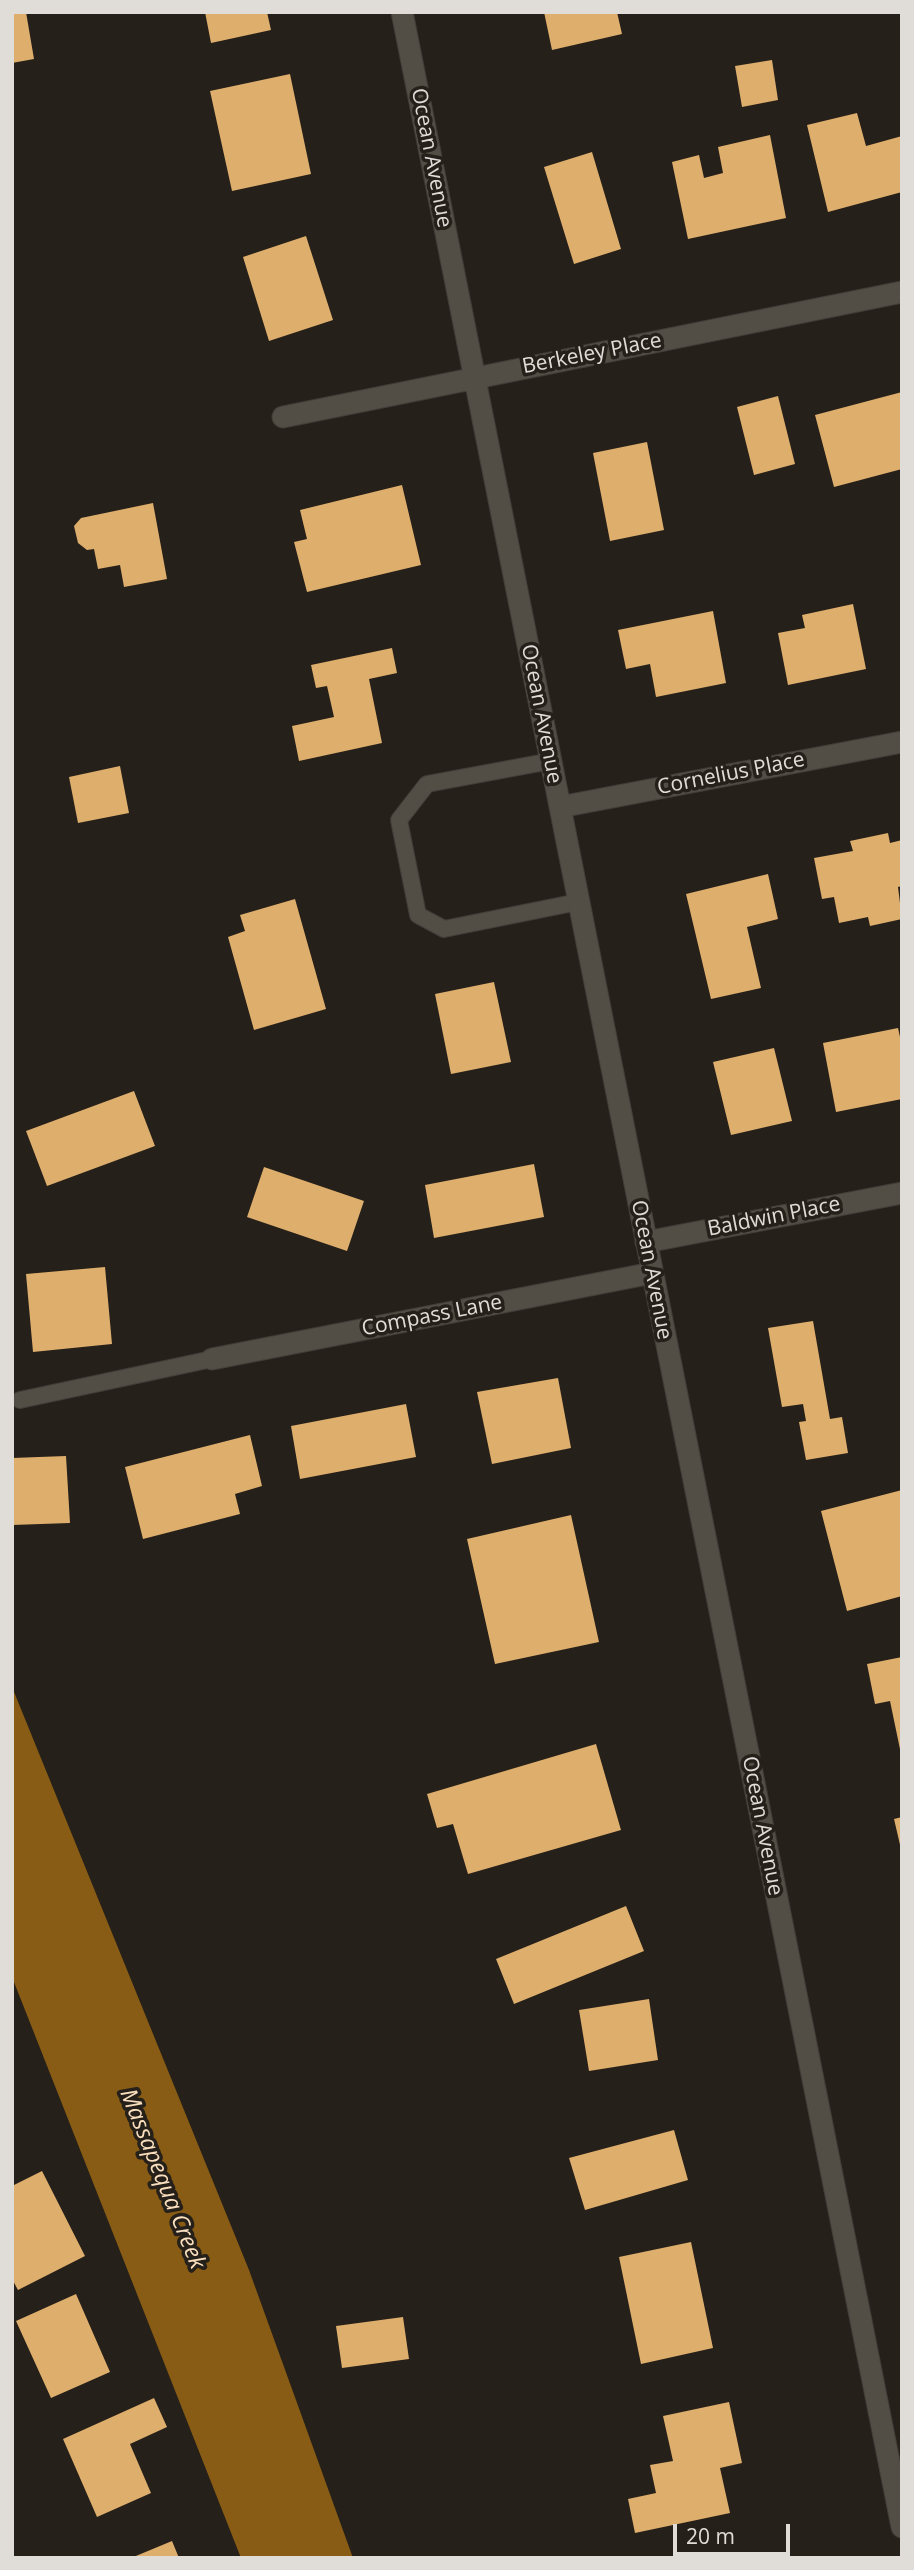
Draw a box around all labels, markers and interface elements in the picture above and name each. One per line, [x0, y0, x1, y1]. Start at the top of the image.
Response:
street label: Ocean Avenue [405, 86, 457, 230]
street label: Berkeley Place [520, 328, 664, 380]
street label: Ocean Avenue [515, 642, 567, 786]
street label: Cornelius Place [655, 747, 807, 801]
street label: Baldwin Place [705, 1192, 843, 1242]
street label: Ocean Avenue [625, 1198, 677, 1342]
street label: Compass Lane [360, 1290, 504, 1342]
street label: Ocean Avenue [736, 1754, 788, 1898]
water label: Massapequa Creek [113, 2085, 211, 2273]
scale bar [676, 2510, 793, 2554]
text: 20 m [686, 2522, 735, 2550]

